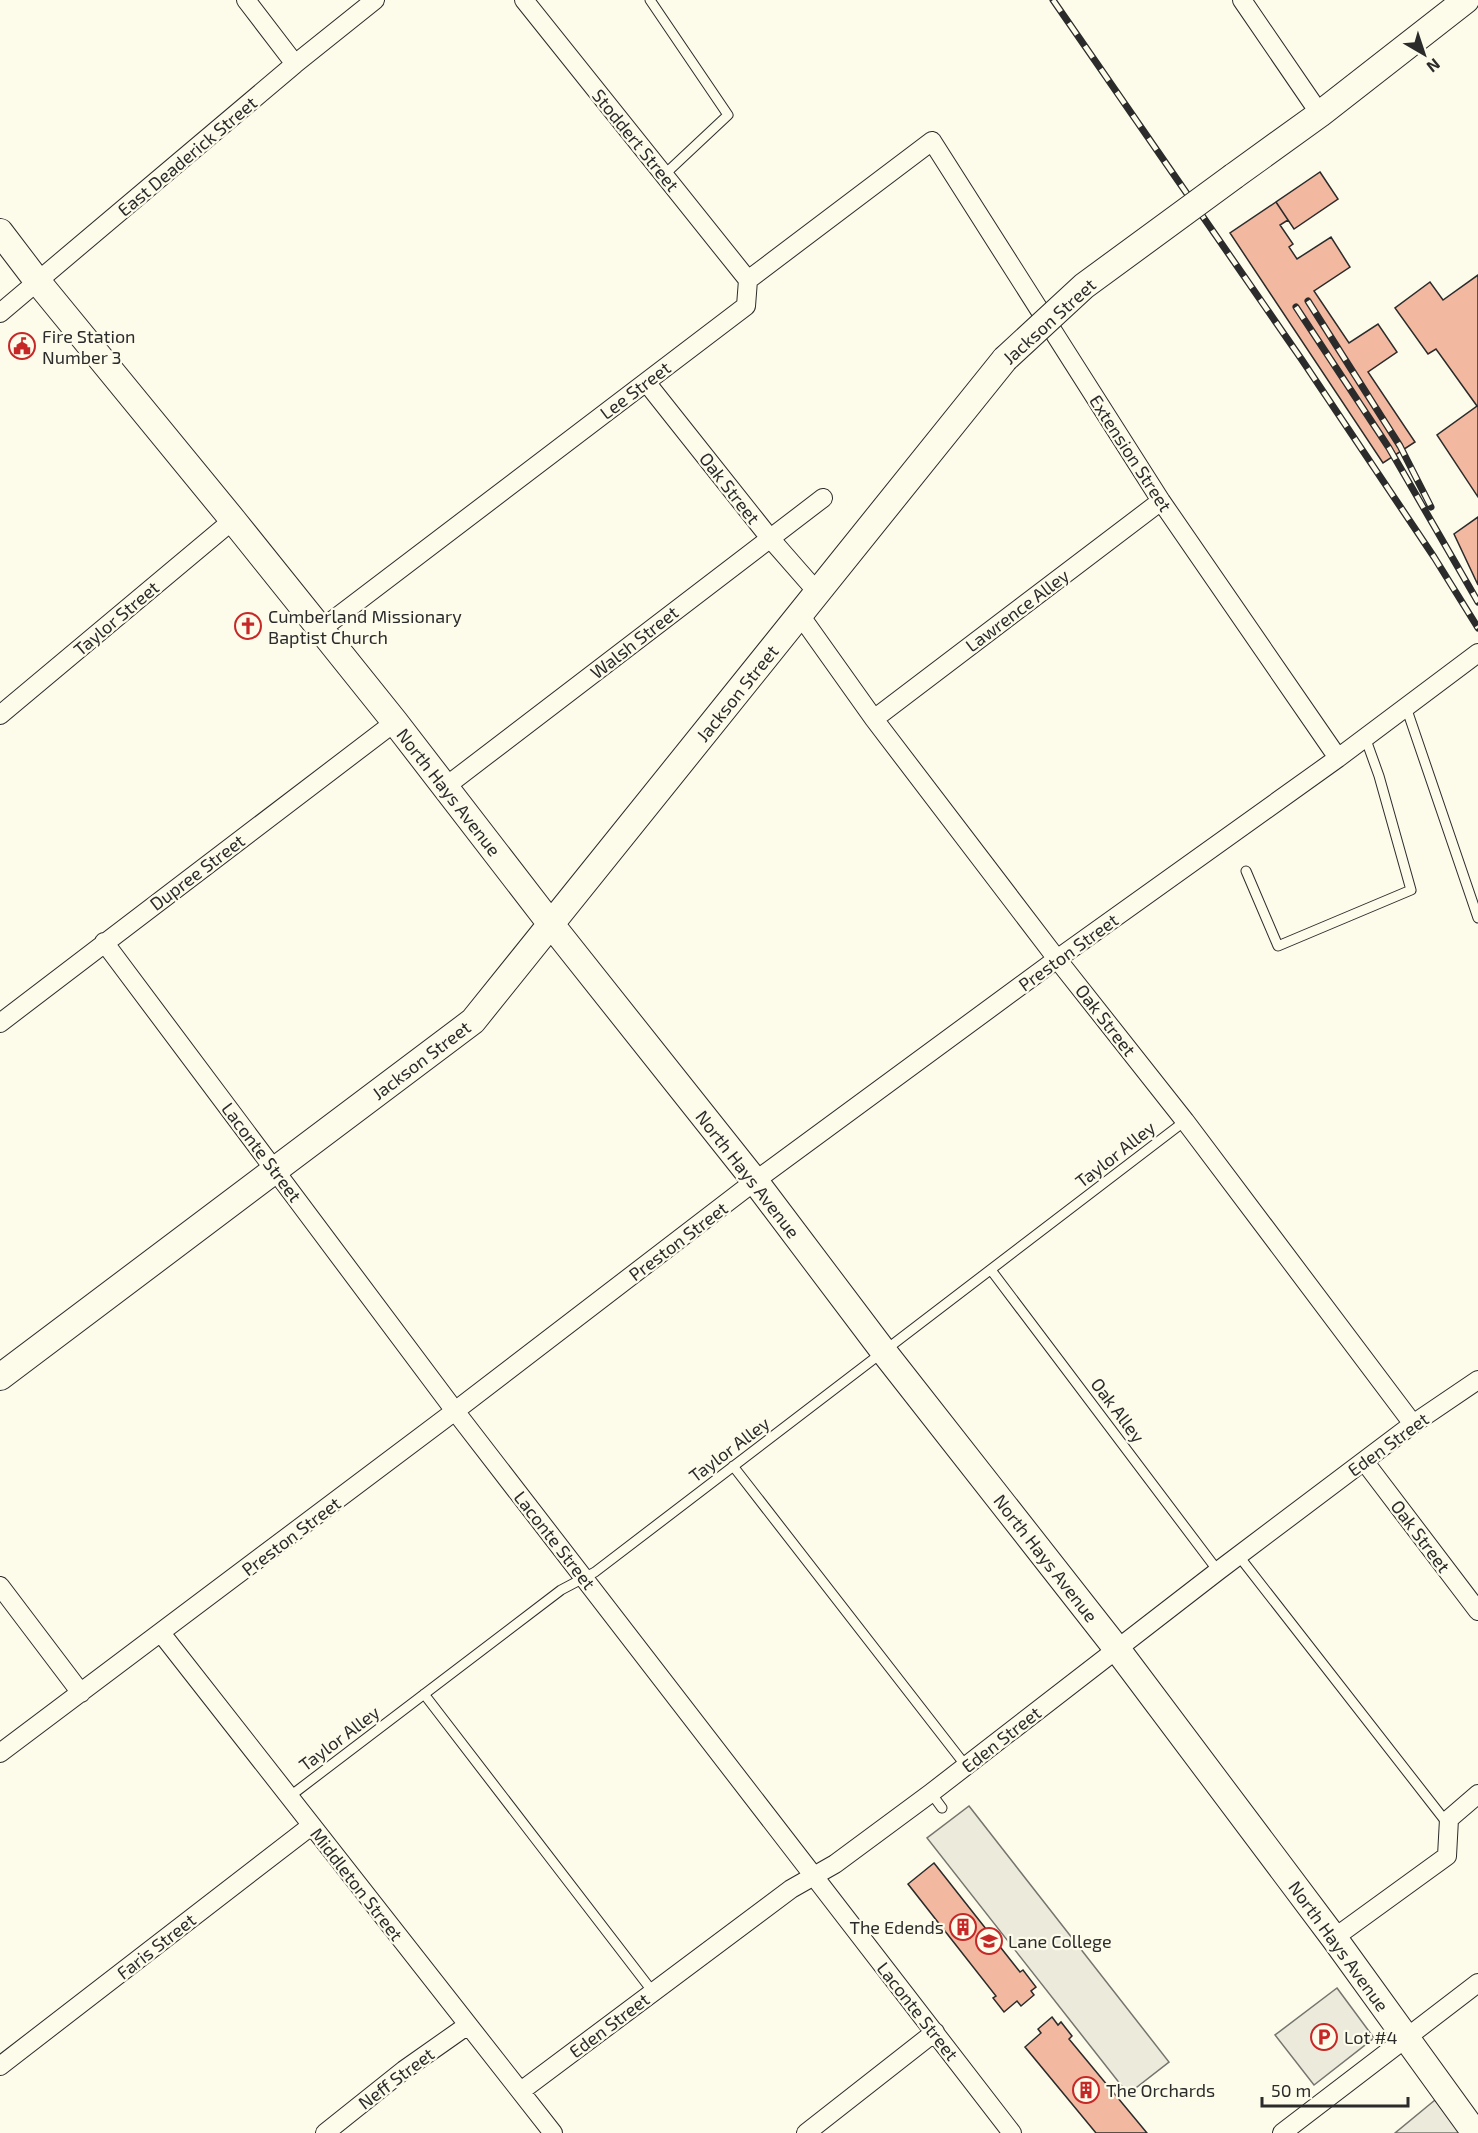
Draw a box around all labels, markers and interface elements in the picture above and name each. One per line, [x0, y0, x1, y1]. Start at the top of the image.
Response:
north arrow [1394, 24, 1454, 84]
text: N [1423, 55, 1444, 77]
street label: Stoddert Street [588, 84, 684, 196]
street label: East Deaderick Street [113, 91, 261, 221]
street label: Jackson Street [998, 273, 1100, 369]
place label: Fire Station Number 3 [42, 325, 136, 368]
public building icon: Fire Station Number 3 [7, 331, 37, 361]
street label: Lee Street [595, 356, 675, 424]
street label: Extension Street [1085, 390, 1177, 516]
street label: Oak Street [695, 448, 765, 528]
street label: Lawrence Alley [961, 564, 1074, 656]
street label: Taylor Street [69, 576, 163, 660]
street label: Walsh Street [586, 601, 683, 683]
place label: Cumberland Missionary Baptist Church [268, 605, 462, 648]
church icon: Cumberland Missionary Baptist Church [233, 611, 263, 641]
street label: Jackson Street [691, 640, 783, 746]
street label: North Hays Avenue [392, 724, 506, 860]
street label: Dupree Street [145, 829, 249, 915]
street label: Preston Street [1014, 908, 1122, 996]
street label: Oak Street [1071, 980, 1141, 1060]
street label: Jackson Street [367, 1016, 475, 1104]
street label: Laconte Street [217, 1098, 307, 1206]
street label: North Hays Avenue [691, 1106, 805, 1242]
street label: Taylor Alley [1071, 1116, 1160, 1192]
street label: Preston Street [624, 1197, 732, 1285]
street label: Oak Alley [1086, 1373, 1150, 1447]
street label: Eden Street [1343, 1407, 1433, 1481]
street label: Taylor Alley [684, 1411, 774, 1486]
street label: Laconte Street [510, 1486, 600, 1594]
street label: North Hays Avenue [989, 1490, 1103, 1626]
street label: Preston Street [237, 1492, 345, 1580]
street label: Oak Street [1387, 1495, 1455, 1577]
street label: Taylor Alley [294, 1700, 384, 1775]
street label: Eden Street [957, 1701, 1045, 1777]
street label: Middleton Street [306, 1823, 408, 1945]
street label: North Hays Avenue [1284, 1876, 1394, 2016]
street label: Faris Street [112, 1908, 200, 1984]
building icon: The Edends [948, 1912, 978, 1942]
place label: The Edends [849, 1916, 944, 1938]
school or university icon: Lane College [974, 1926, 1004, 1956]
place label: Lane College [1008, 1930, 1112, 1952]
street label: Laconte Street [873, 1957, 963, 2065]
street label: Eden Street [565, 1988, 653, 2062]
parking icon: Lot #4 [1309, 2022, 1339, 2052]
place label: Lot #4 [1344, 2026, 1398, 2048]
street label: Neff Street [354, 2042, 438, 2114]
scale bar [1262, 2070, 1408, 2108]
building icon: The Orchards [1071, 2075, 1101, 2105]
place label: The Orchards [1106, 2079, 1215, 2101]
text: 50 m [1271, 2079, 1311, 2101]

